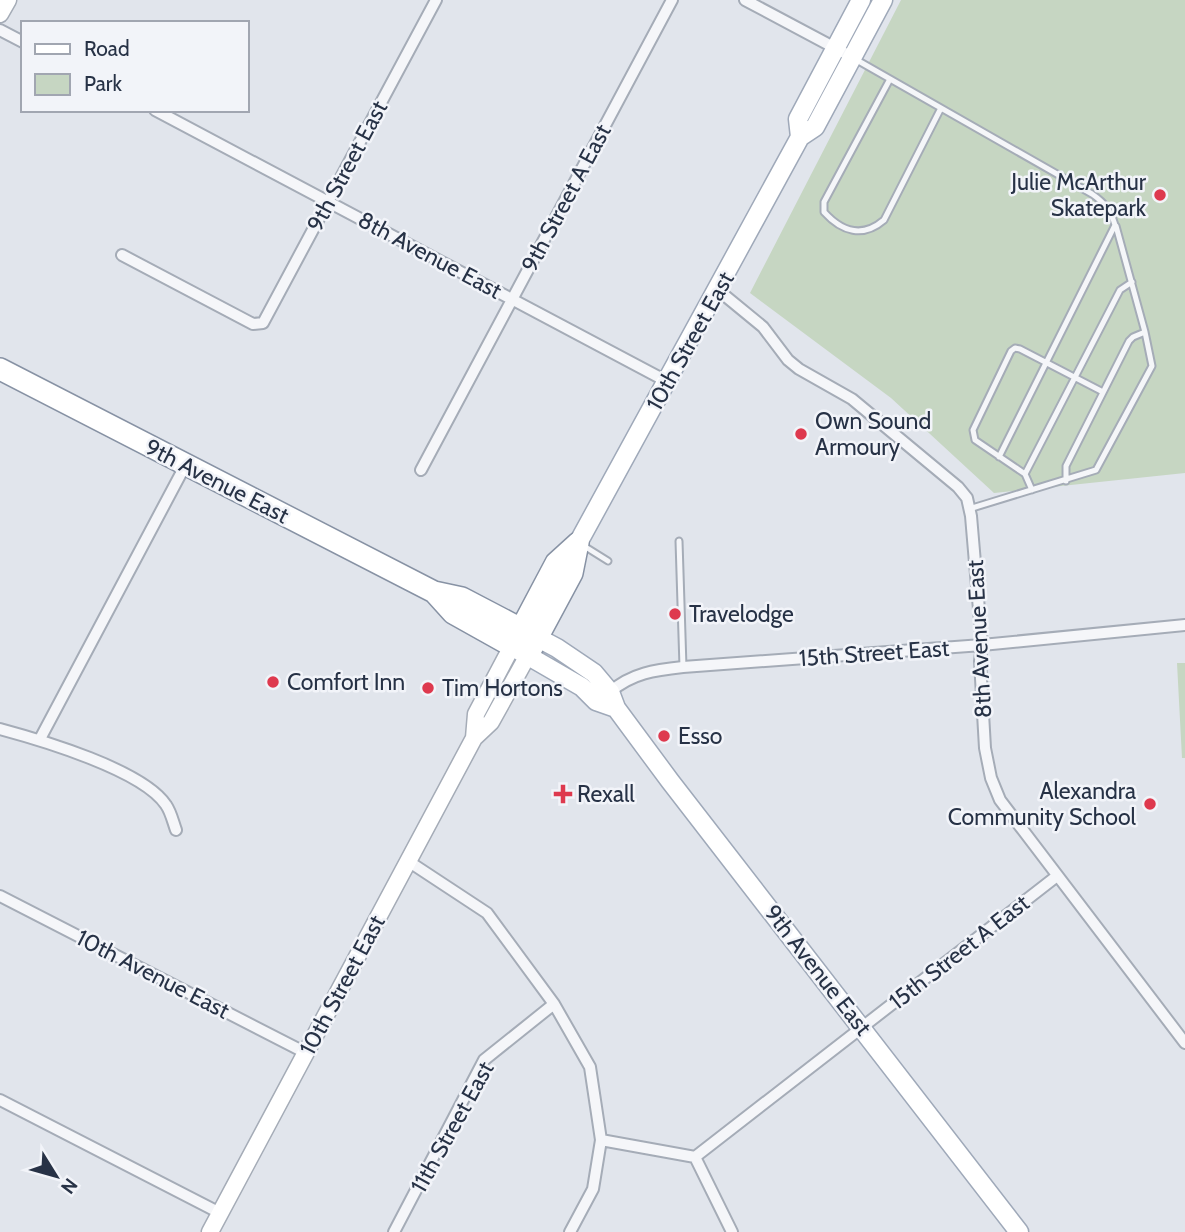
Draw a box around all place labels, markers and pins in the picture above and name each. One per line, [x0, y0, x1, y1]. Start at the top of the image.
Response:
place label: Julie McArthur Skatepark [1010, 168, 1147, 222]
marker: Julie McArthur Skatepark [1152, 187, 1168, 203]
place label: Own Sound Armoury [815, 407, 931, 461]
marker: Own Sound Armoury [793, 426, 809, 442]
place label: Travelodge [689, 600, 794, 628]
marker: Travelodge [667, 606, 683, 622]
place label: Comfort Inn [287, 668, 405, 696]
marker: Comfort Inn [265, 674, 281, 690]
place label: Tim Hortons [442, 674, 563, 702]
marker: Tim Hortons [420, 680, 436, 696]
place label: Esso [678, 722, 722, 750]
marker: Esso [656, 728, 672, 744]
place label: Alexandra Community School [948, 777, 1137, 831]
place label: Rexall [577, 780, 635, 808]
marker: Rexall [555, 786, 571, 802]
marker: Alexandra Community School [1142, 796, 1158, 812]

